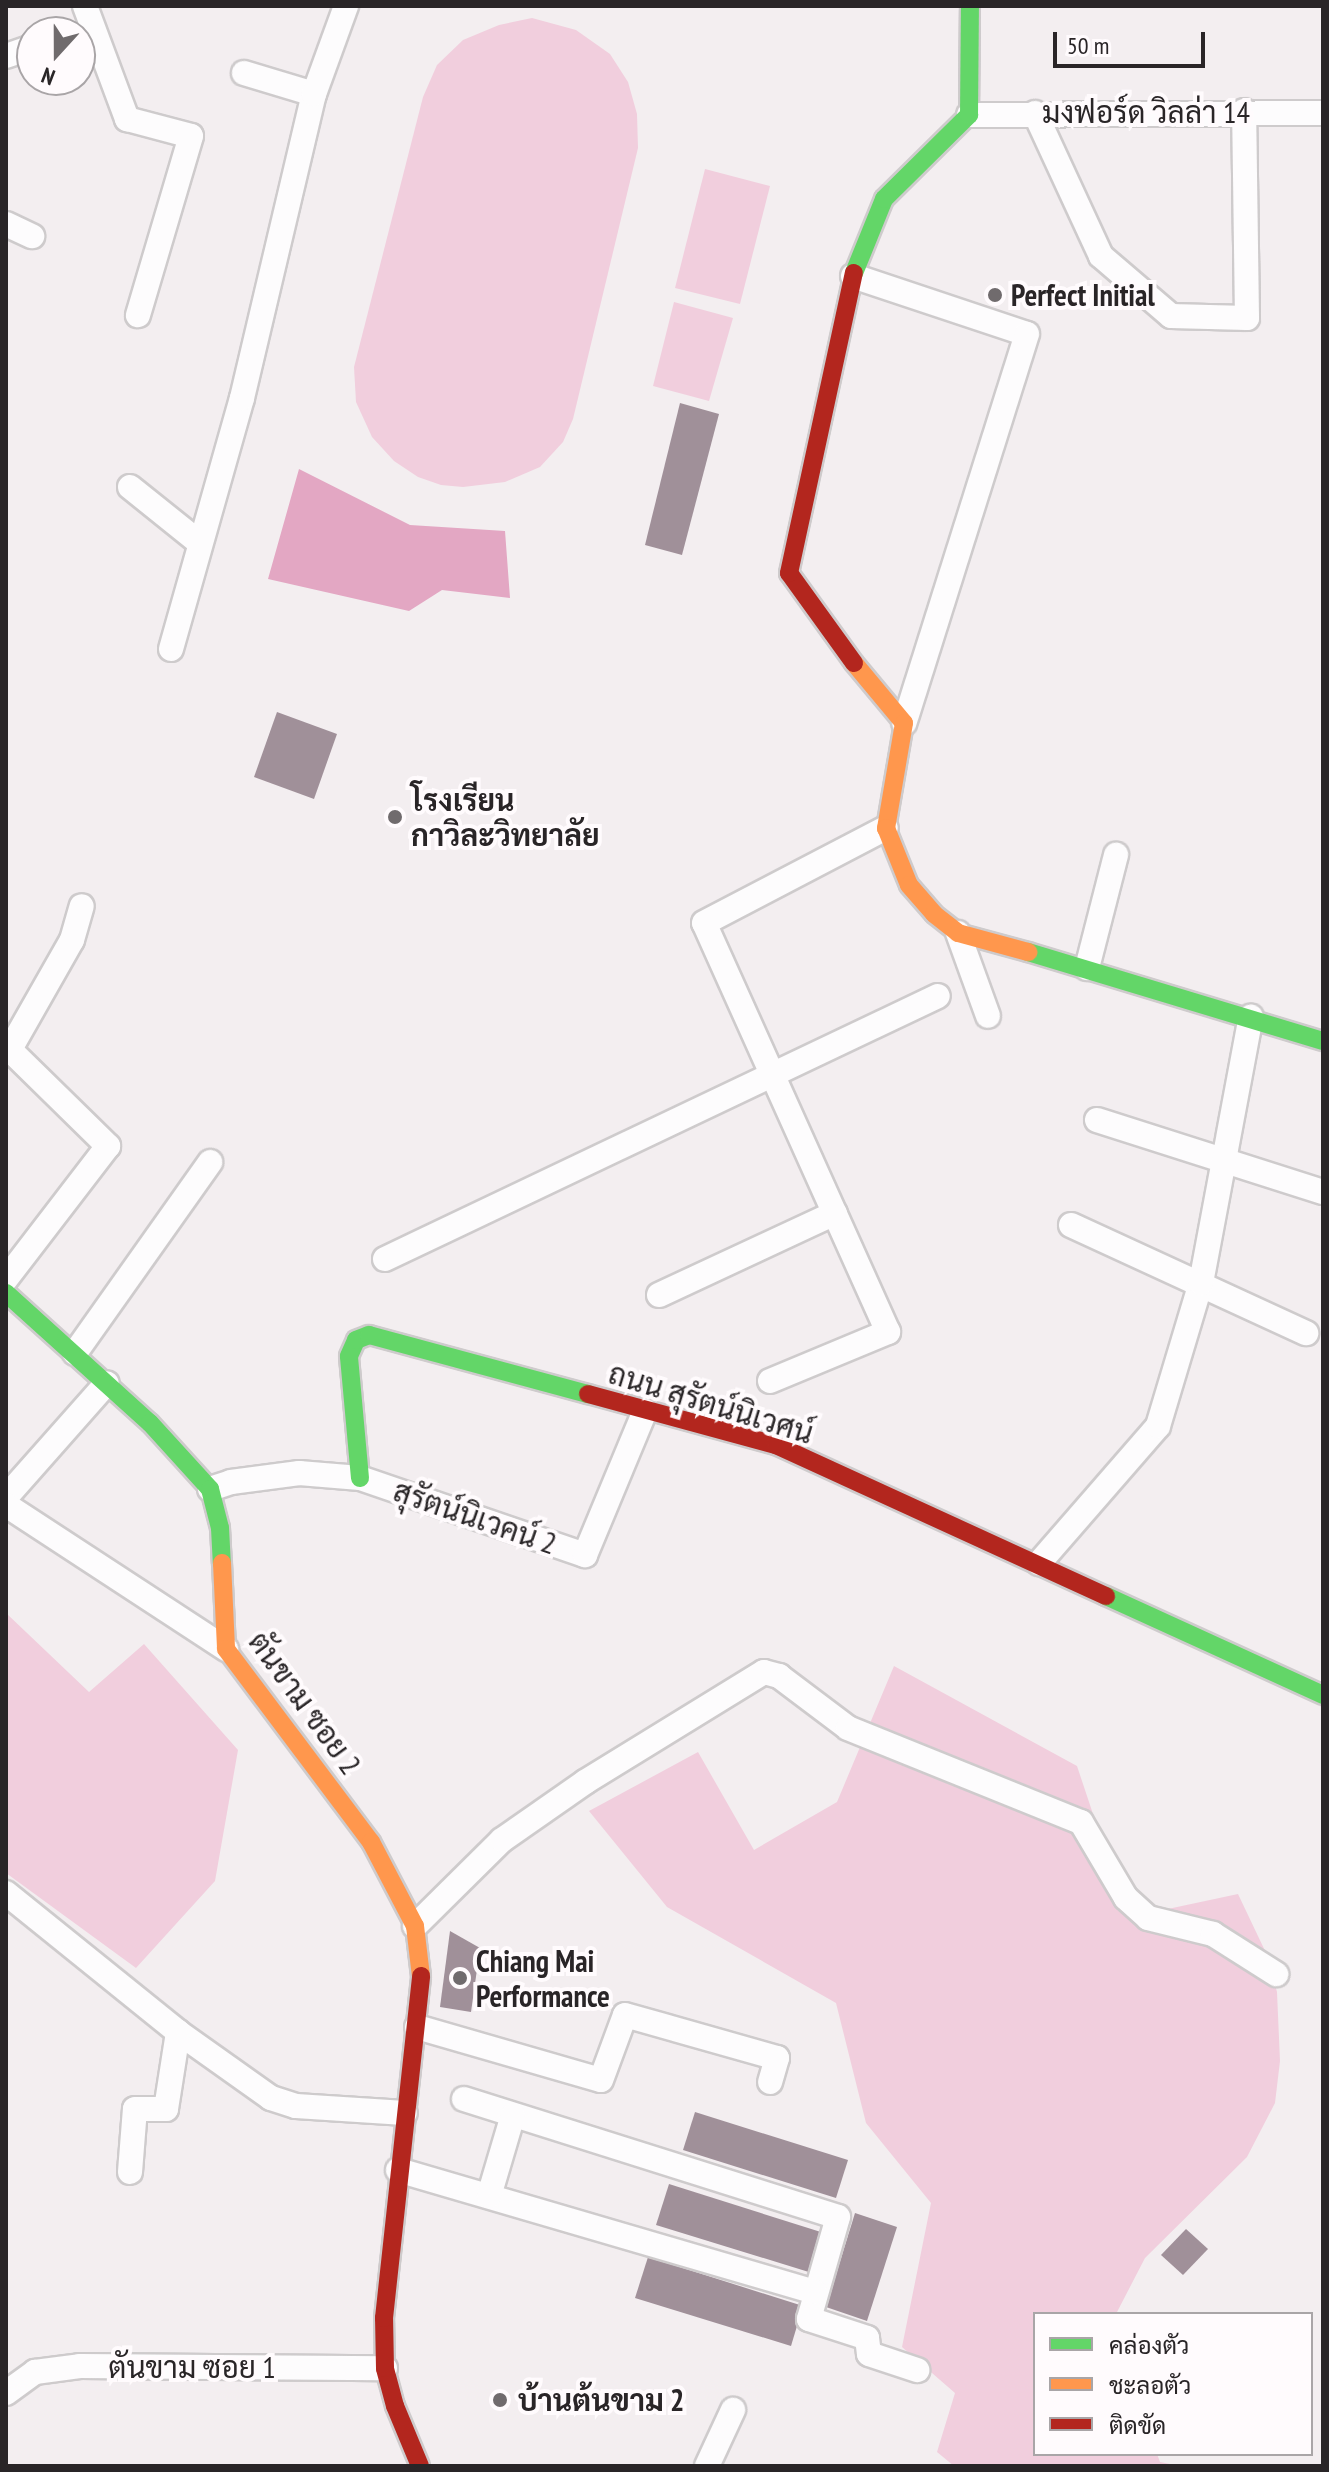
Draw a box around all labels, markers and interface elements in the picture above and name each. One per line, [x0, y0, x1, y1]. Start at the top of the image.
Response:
north arrow [16, 16, 96, 96]
scale bar [1057, 16, 1209, 66]
text: 50 m [1067, 30, 1109, 61]
text: N [38, 61, 59, 92]
street label: มงฟอร์ด วิลล่า 14 [1042, 94, 1250, 130]
place label: Perfect Initial [1011, 277, 1155, 313]
marker: Perfect Initial [986, 286, 1004, 304]
place label: โรงเรียน กาวิละวิทยาลัย [411, 782, 600, 852]
marker: โรงเรียน กาวิละวิทยาลัย [386, 808, 404, 826]
street label: ถนน สุรัตน์นิเวศน์ [604, 1355, 818, 1451]
street label: สุรัตน์นิเวคน์ 2 [389, 1472, 561, 1562]
street label: ตันขาม ซอย 2 [241, 1625, 369, 1781]
place label: Chiang Mai Performance [476, 1943, 610, 2014]
marker: Chiang Mai Performance [451, 1969, 469, 1987]
legend [1033, 2312, 1313, 2456]
text: คล่องตัว [1109, 2330, 1189, 2361]
street label: ตันขาม ซอย 1 [108, 2349, 276, 2385]
text: ชะลอตัว [1109, 2370, 1191, 2401]
place label: บ้านต้นขาม 2 [518, 2382, 684, 2418]
marker: บ้านต้นขาม 2 [489, 2389, 511, 2411]
text: ติดขัด [1109, 2410, 1166, 2441]

